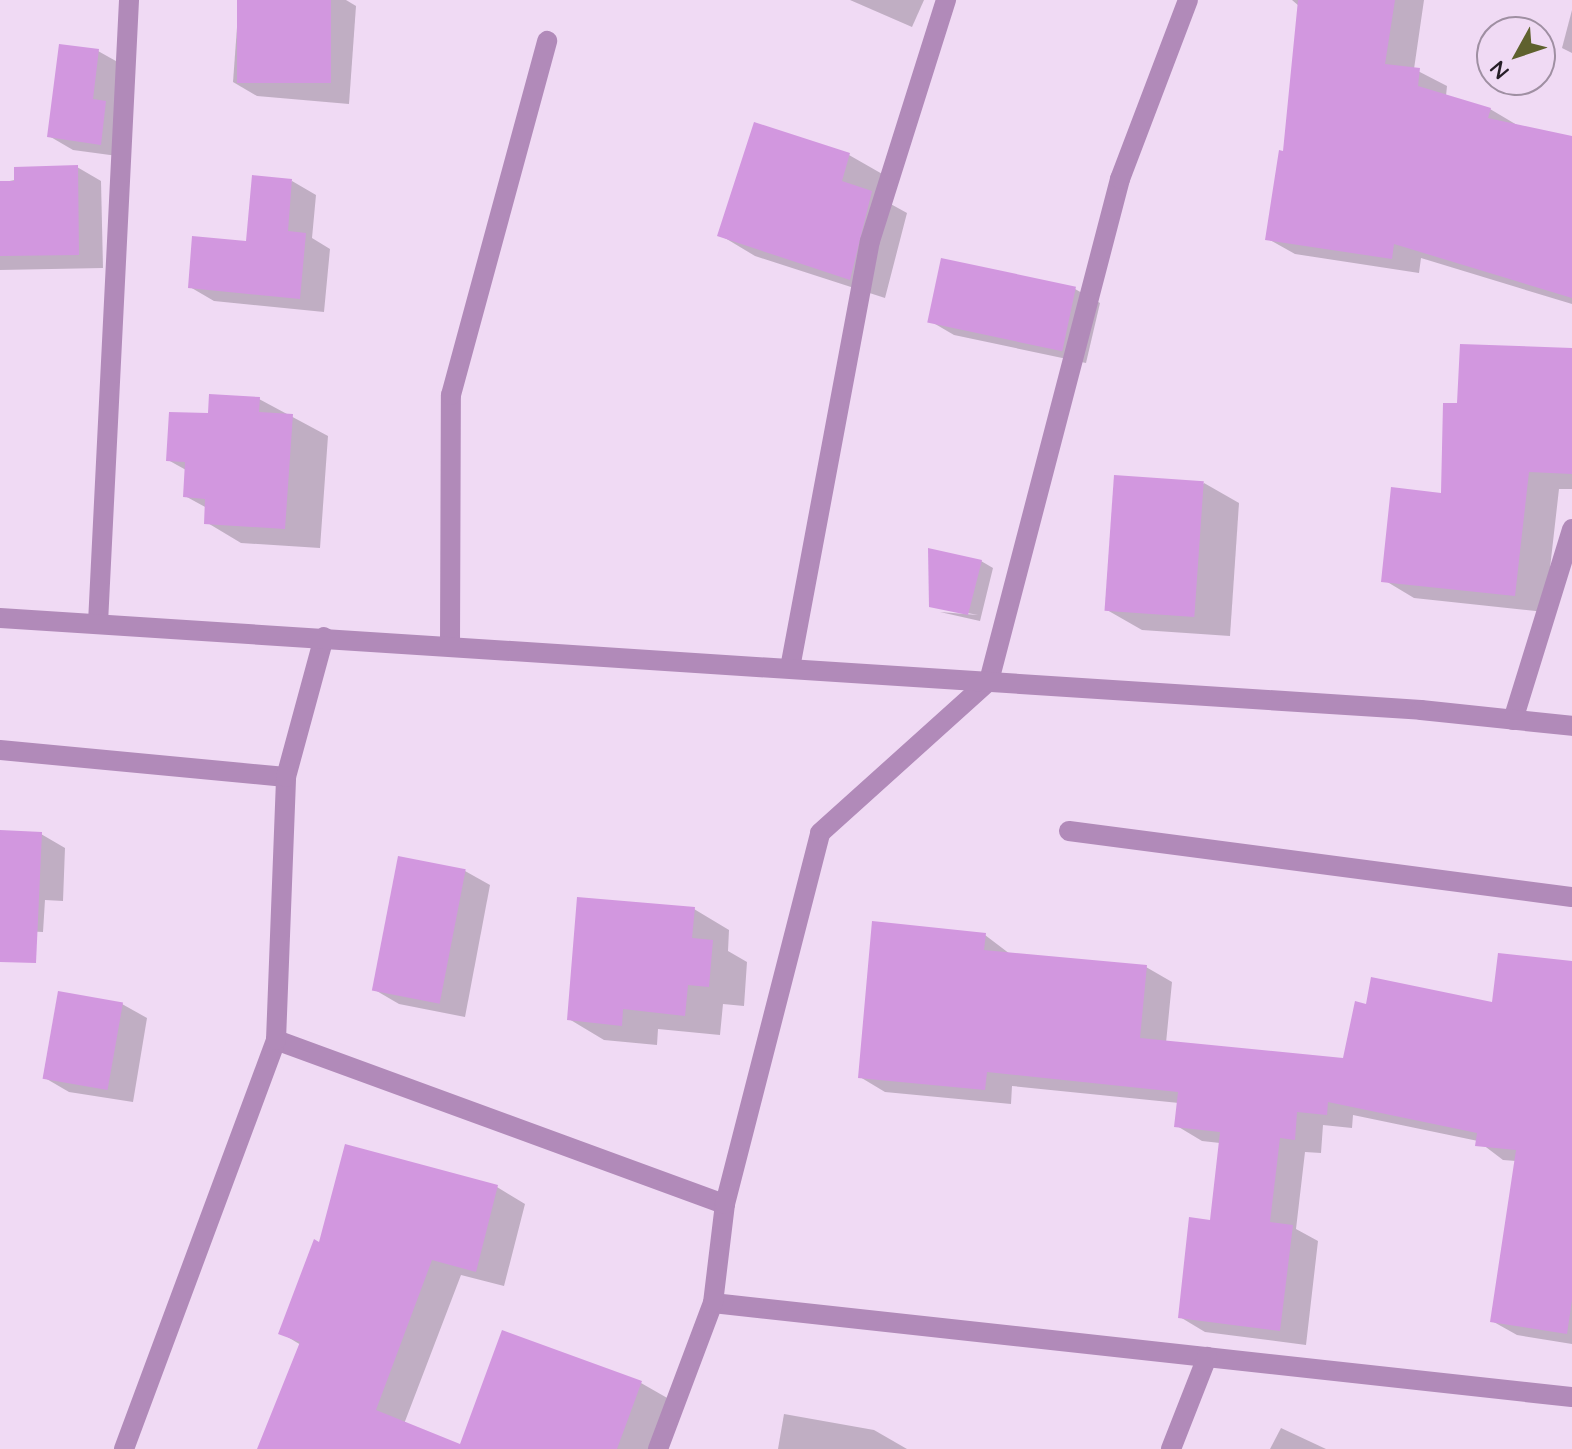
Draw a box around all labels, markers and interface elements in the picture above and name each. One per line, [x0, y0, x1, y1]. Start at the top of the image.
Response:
north arrow [1476, 16, 1556, 96]
text: N [1483, 55, 1515, 85]

